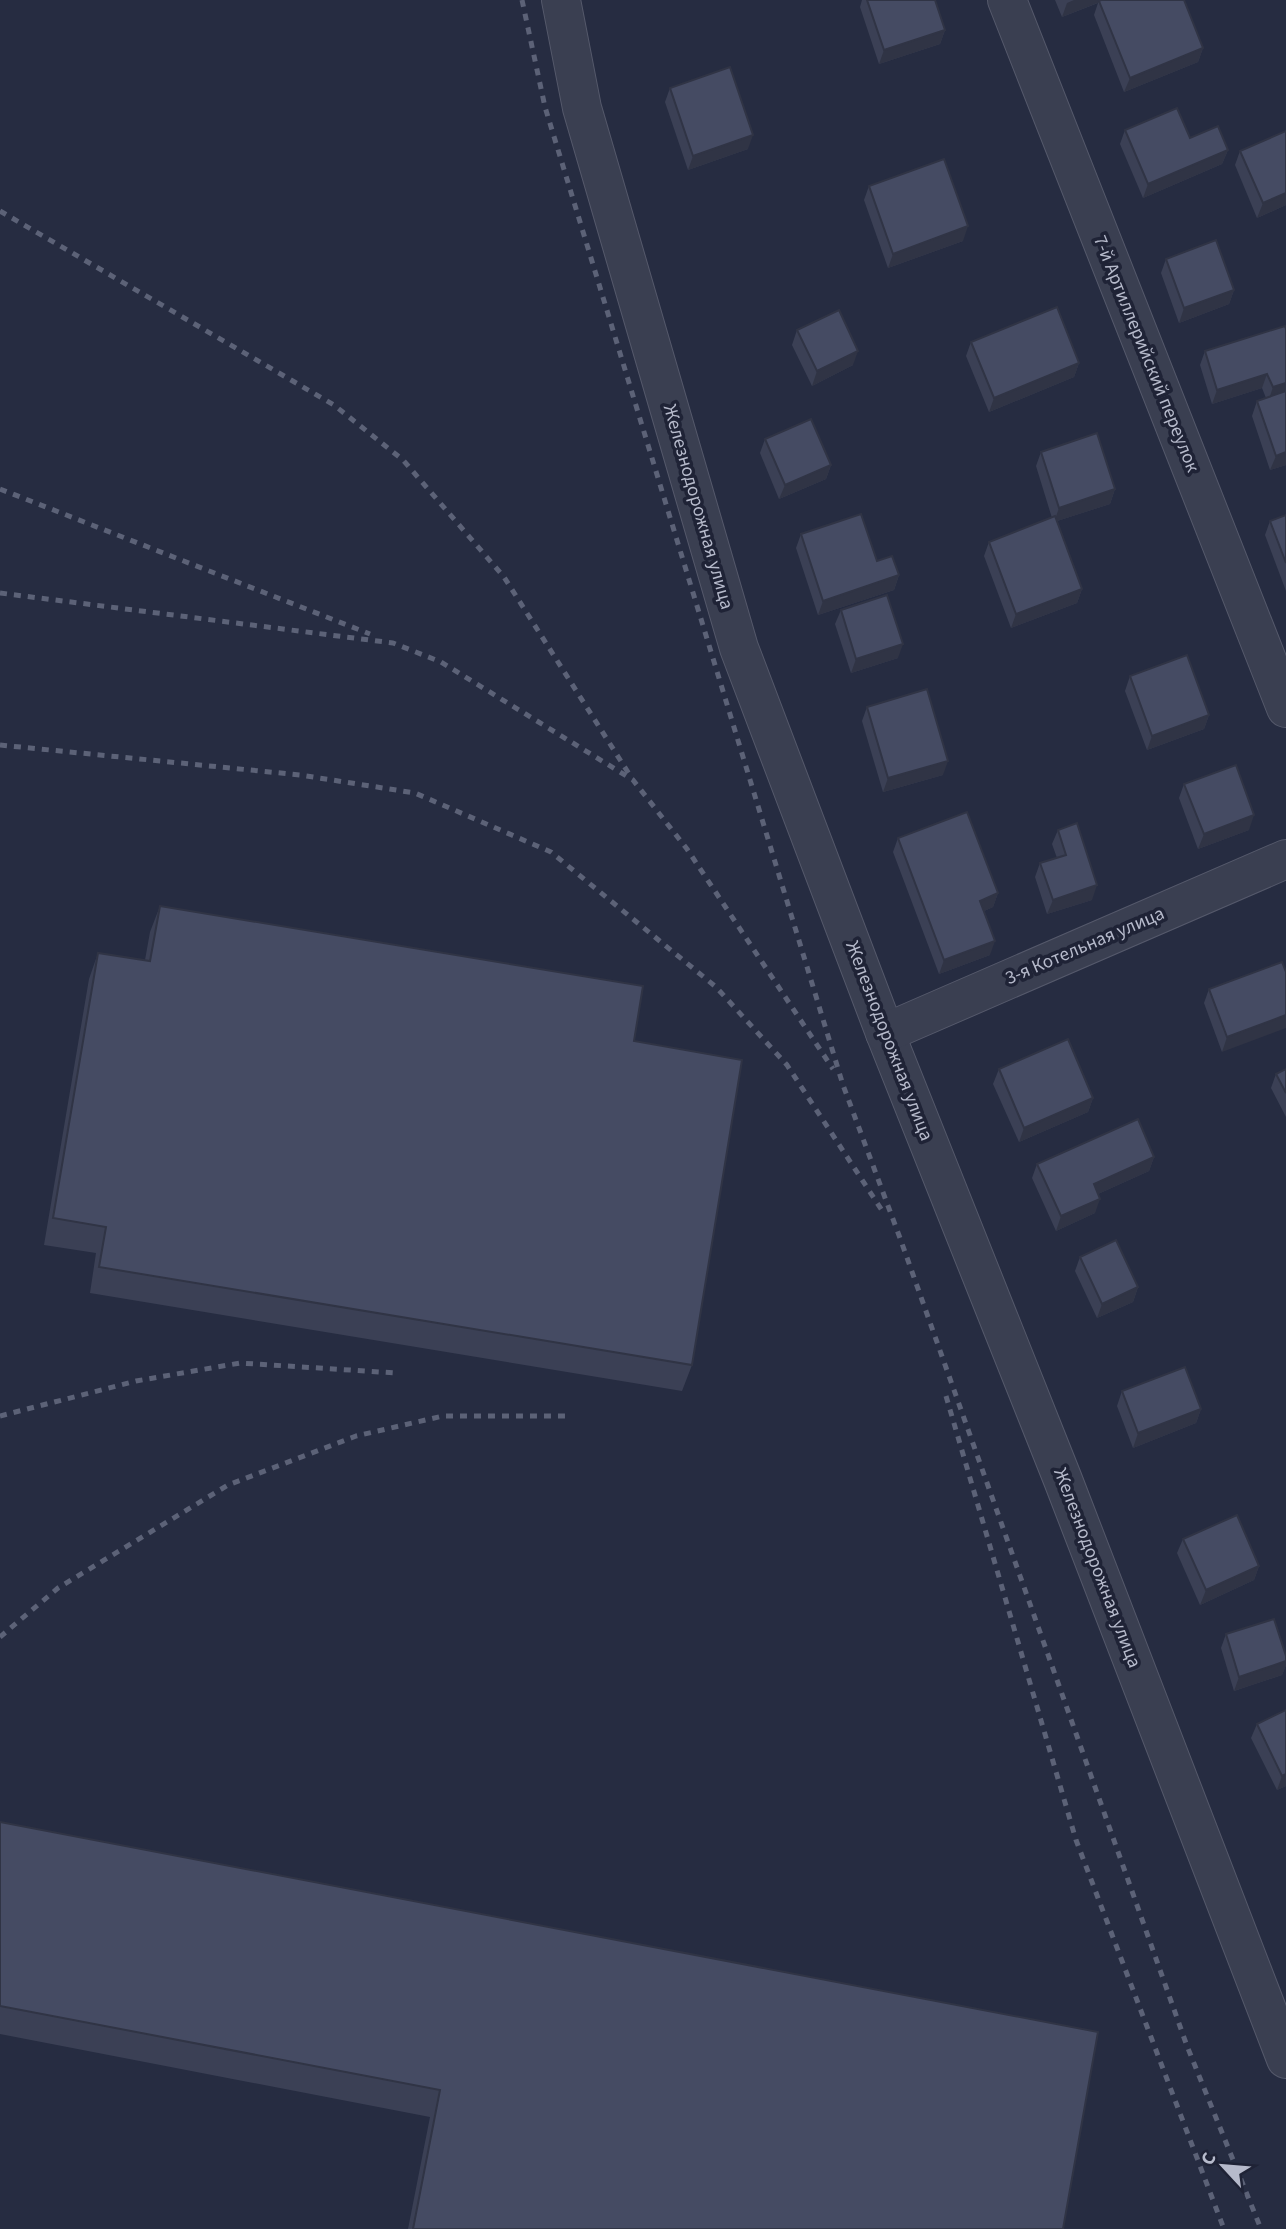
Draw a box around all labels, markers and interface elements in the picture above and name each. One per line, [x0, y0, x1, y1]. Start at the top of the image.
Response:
street label: 7-й Артиллерийский переулок [1086, 231, 1206, 477]
street label: Железнодорожная улица [656, 401, 740, 613]
street label: 3-я Котельная улица [1001, 900, 1169, 992]
street label: Железнодорожная улица [838, 937, 940, 1145]
street label: Железнодорожная улица [1046, 1464, 1148, 1672]
north arrow [1188, 2131, 1258, 2201]
text: С [1195, 2148, 1224, 2170]

